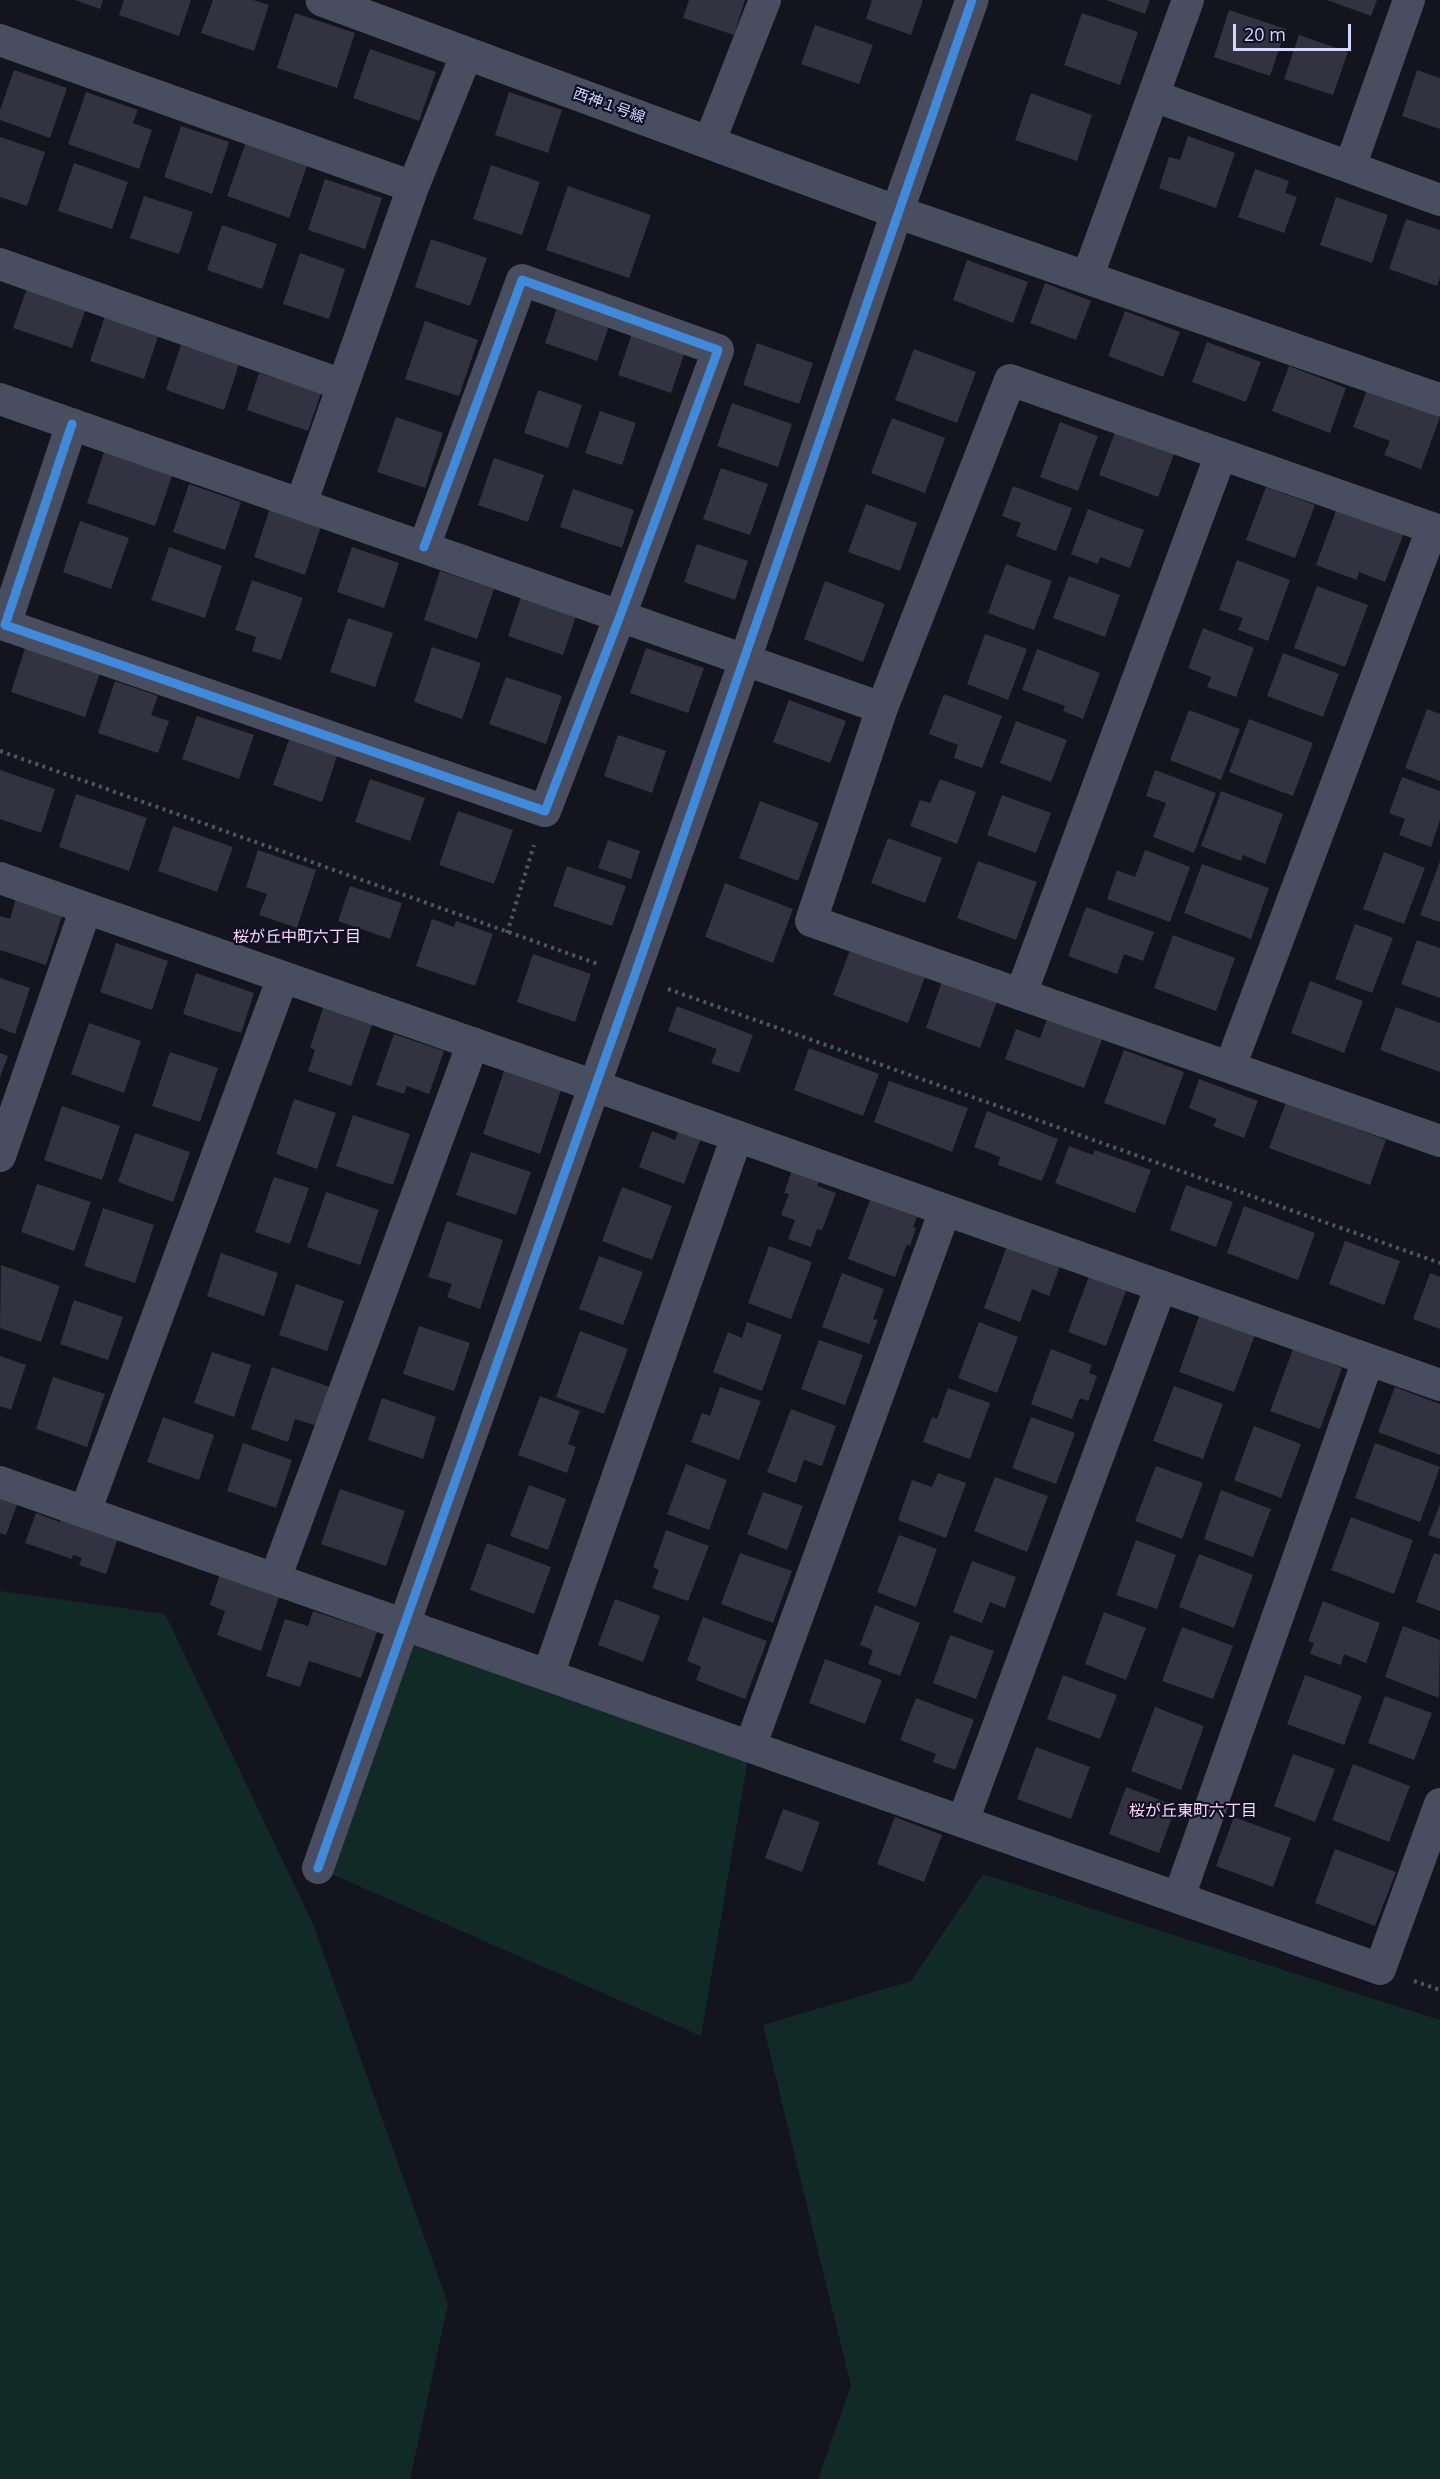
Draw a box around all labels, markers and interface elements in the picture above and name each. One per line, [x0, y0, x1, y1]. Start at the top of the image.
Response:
scale bar [1236, 12, 1354, 50]
text: 20 m [1244, 22, 1286, 46]
street label: 西神１号線 [571, 85, 647, 127]
district label: 桜が丘中町六丁目 [233, 927, 361, 947]
district label: 桜が丘東町六丁目 [1129, 1801, 1257, 1821]

